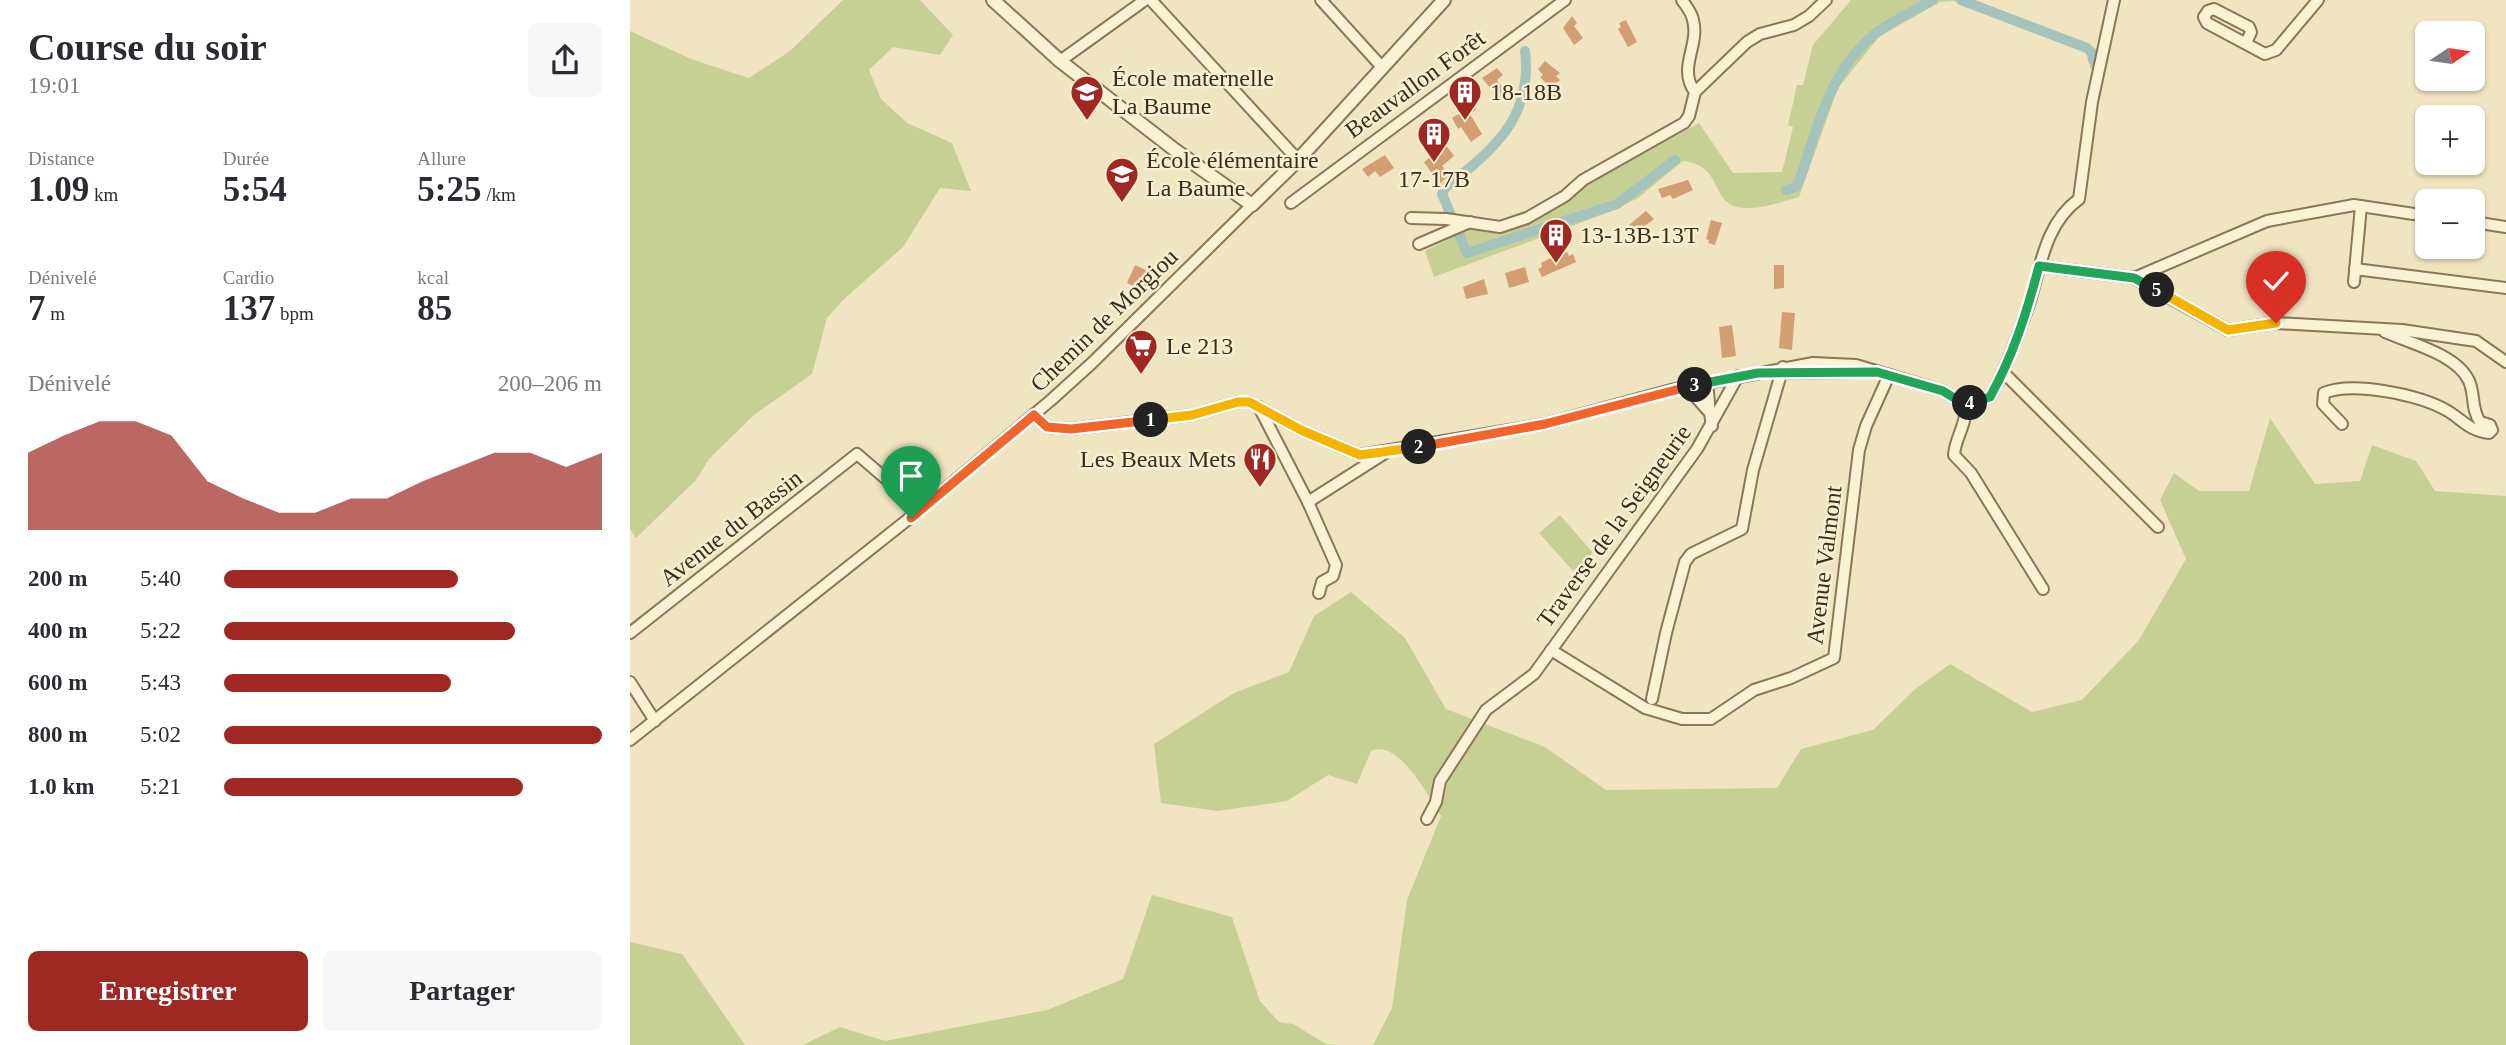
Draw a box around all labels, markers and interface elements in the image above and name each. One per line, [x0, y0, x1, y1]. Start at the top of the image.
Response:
north arrow [2415, 21, 2485, 91]
map controls [2415, 21, 2485, 259]
button: share [528, 23, 602, 97]
street label: Beauvallon Forêt [1340, 25, 1490, 143]
text: Course du soir [28, 26, 267, 68]
place label: École maternelle La Baume [1112, 65, 1274, 119]
text: 19:01 [28, 73, 80, 98]
school or university icon: École maternelle La Baume [1068, 73, 1106, 122]
building icon: 18-18B [1446, 73, 1484, 122]
place label: 18-18B [1490, 79, 1562, 105]
button: + [2415, 105, 2485, 175]
building icon: 17-17B [1415, 115, 1453, 164]
place label: École élémentaire La Baume [1146, 147, 1319, 201]
text: Distance [28, 148, 94, 169]
text: Durée [223, 148, 269, 169]
text: Allure [417, 148, 466, 169]
school or university icon: École élémentaire La Baume [1103, 155, 1141, 204]
place label: 17-17B [1398, 166, 1470, 192]
text: 1.09 [28, 170, 89, 209]
text: 5:54 [223, 170, 287, 209]
text: 5:25 [417, 170, 481, 209]
text: km [89, 184, 118, 205]
text: /km [481, 184, 516, 205]
button: − [2415, 189, 2485, 259]
building icon: 13-13B-13T [1537, 216, 1575, 265]
place label: 13-13B-13T [1580, 222, 1699, 248]
street label: Chemin de Morgiou [1025, 243, 1183, 397]
pin [2246, 251, 2306, 323]
icon: check [2257, 262, 2295, 300]
text: Dénivelé [28, 267, 97, 288]
text: Cardio [223, 267, 274, 288]
text: kcal [417, 267, 449, 288]
pin: 5 [2140, 272, 2174, 308]
text: 5 [2152, 279, 2161, 300]
text: 7 [28, 289, 46, 328]
text: 137 [223, 289, 275, 328]
text: 85 [417, 289, 452, 328]
text: m [46, 303, 65, 324]
text: bpm [275, 303, 314, 324]
supermarket icon: Le 213 [1122, 327, 1160, 376]
place label: Le 213 [1166, 333, 1233, 359]
pin: 3 [1678, 368, 1712, 402]
text: Dénivelé [28, 371, 111, 396]
text: 200–206 m [498, 371, 602, 396]
text: 3 [1690, 374, 1699, 395]
pin: 4 [1952, 386, 1988, 420]
text: 4 [1965, 392, 1974, 413]
pin: 1 [1134, 402, 1168, 438]
text: 1 [1146, 409, 1155, 430]
street label: Traverse de la Seigneurie [1532, 420, 1696, 632]
pin: 2 [1402, 430, 1436, 464]
text: 2 [1414, 436, 1423, 457]
restaurant icon: Les Beaux Mets [1241, 440, 1279, 489]
pin [881, 446, 941, 518]
place label: Les Beaux Mets [1080, 446, 1236, 472]
icon: arrive [892, 457, 930, 495]
street label: Avenue du Bassin [655, 465, 807, 591]
street label: Avenue Valmont [1801, 484, 1847, 646]
text: 200 m [28, 566, 87, 591]
text: 5:40 [140, 566, 181, 591]
text: 400 m [28, 618, 87, 643]
text: 5:22 [140, 618, 181, 643]
text: 600 m [28, 670, 87, 695]
text: 5:43 [140, 670, 181, 695]
text: 800 m [28, 722, 87, 747]
text: 5:02 [140, 722, 181, 747]
text: 1.0 km [28, 774, 94, 799]
text: 5:21 [140, 774, 181, 799]
button: Enregistrer [28, 951, 308, 1031]
button: Partager [322, 951, 602, 1031]

